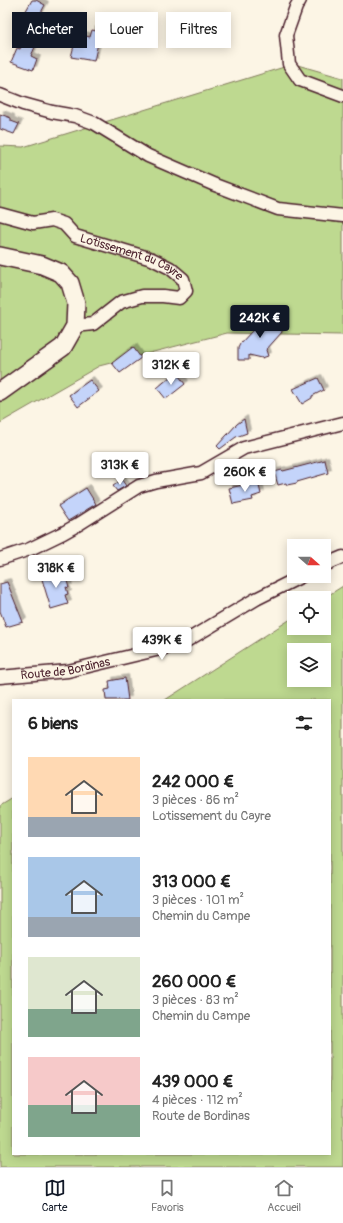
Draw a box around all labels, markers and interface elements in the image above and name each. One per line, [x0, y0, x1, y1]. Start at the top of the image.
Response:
chip: Acheter [12, 12, 87, 48]
chip: Louer [95, 12, 158, 48]
chip: Filtres [166, 12, 231, 48]
street label: Lotissement du Cayre [78, 231, 186, 284]
pin: 242K € [227, 305, 293, 339]
text: 242K € [239, 310, 281, 326]
pin: 312K € [138, 352, 204, 386]
text: 312K € [152, 357, 190, 373]
pin: 313K € [87, 452, 153, 486]
text: 313K € [101, 457, 139, 473]
pin: 260K € [212, 459, 278, 493]
text: 260K € [224, 464, 266, 480]
north arrow [287, 539, 331, 583]
map controls [287, 539, 331, 687]
pin: 318K € [23, 555, 89, 589]
text: 318K € [37, 560, 75, 576]
button: locate [287, 591, 331, 635]
pin: 439K € [129, 627, 195, 661]
text: 439K € [142, 632, 182, 648]
button: layers [287, 643, 331, 687]
street label: Route de Bordinas [20, 654, 112, 683]
icon: filters [293, 712, 315, 734]
text: 6 biens [28, 713, 78, 734]
text: 242 000 € [152, 771, 234, 792]
icon: home [60, 773, 108, 821]
text: 3 pièces · 86 m² [152, 792, 239, 808]
text: Lotissement du Cayre [152, 808, 271, 824]
text: 313 000 € [152, 871, 231, 892]
icon: home [60, 873, 108, 921]
text: 3 pièces · 101 m² [152, 892, 244, 908]
text: Chemin du Campe [152, 908, 250, 924]
text: 260 000 € [152, 971, 236, 992]
icon: home [60, 973, 108, 1021]
text: 3 pièces · 83 m² [152, 992, 239, 1008]
text: Chemin du Campe [152, 1008, 250, 1024]
text: 439 000 € [152, 1071, 234, 1092]
icon: home [60, 1073, 108, 1121]
text: 4 pièces · 112 m² [152, 1092, 243, 1108]
text: Route de Bordinas [152, 1108, 250, 1124]
tab: Carte [42, 1177, 67, 1214]
tab: Favoris [151, 1177, 184, 1214]
tab: Accueil [267, 1177, 301, 1214]

